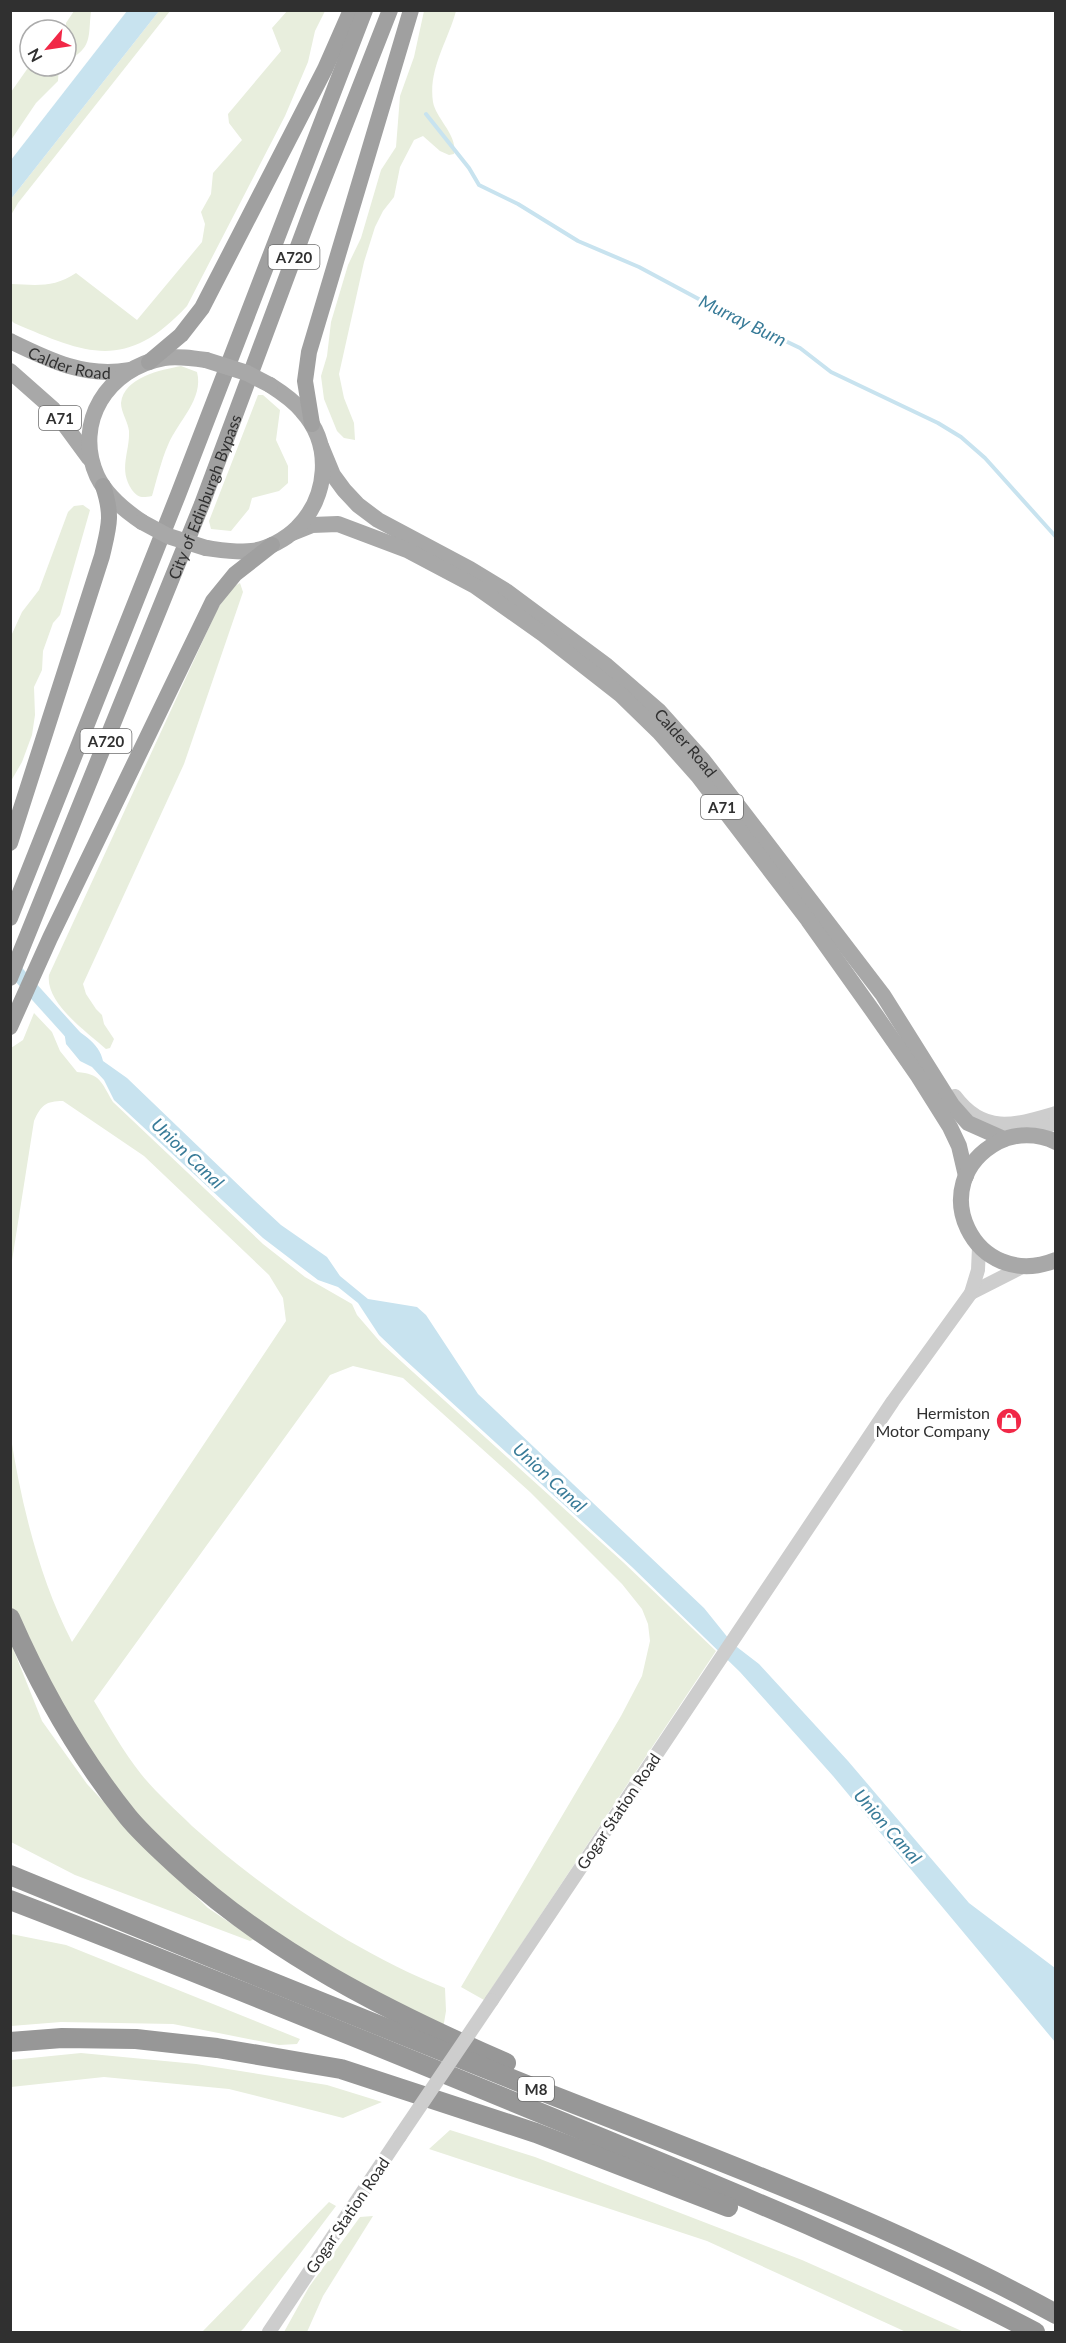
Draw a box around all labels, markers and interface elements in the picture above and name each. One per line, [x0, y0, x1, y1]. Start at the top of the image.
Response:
north arrow [18, 18, 78, 78]
text: N [23, 46, 46, 66]
road number: A720 [268, 245, 320, 269]
water label: Murray Burn [696, 289, 790, 351]
street label: Calder Road [25, 342, 111, 381]
road number: A71 [39, 406, 81, 430]
street label: City of Edinburgh Bypass [163, 411, 244, 582]
street label: Calder Road [651, 704, 722, 780]
road number: A720 [80, 729, 132, 753]
road number: A71 [701, 795, 743, 819]
water label: Union Canal [147, 1113, 229, 1193]
place label: Hermiston Motor Company [875, 1403, 991, 1440]
shop icon: Hermiston Motor Company [994, 1406, 1024, 1436]
water label: Union Canal [509, 1438, 591, 1516]
street label: Gogar Station Road [572, 1749, 664, 1873]
water label: Union Canal [850, 1784, 926, 1868]
road number: M8 [518, 2077, 554, 2101]
street label: Gogar Station Road [301, 2153, 393, 2277]

